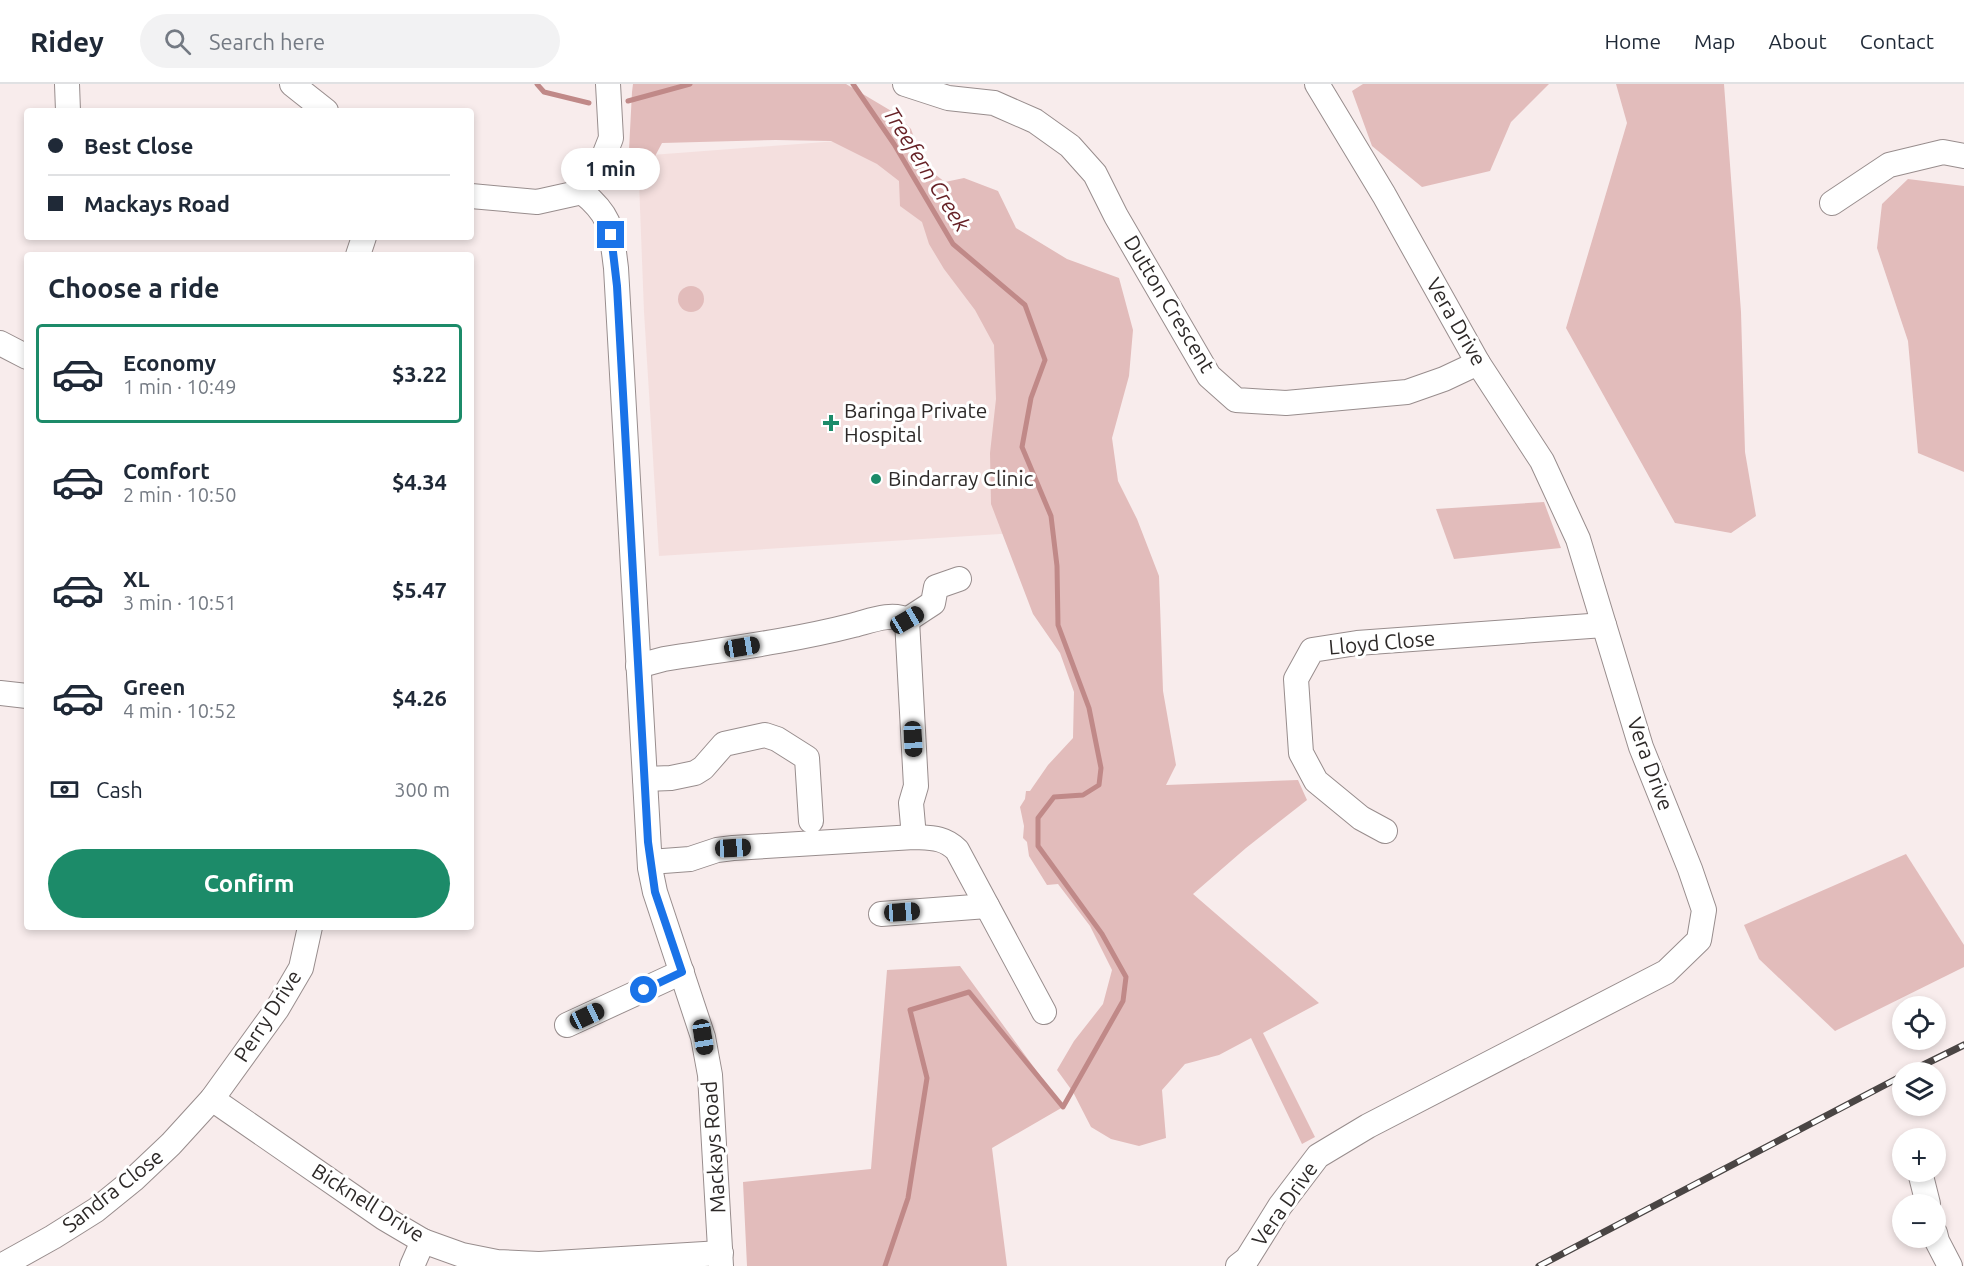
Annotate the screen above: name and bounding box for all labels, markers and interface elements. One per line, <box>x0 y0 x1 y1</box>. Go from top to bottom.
search box <box>140 14 560 68</box>
icon: search <box>161 25 194 58</box>
text: Ridey <box>30 26 104 57</box>
text: Search here <box>209 29 325 54</box>
text: Home <box>1604 29 1661 53</box>
text: Map <box>1694 29 1735 53</box>
text: About <box>1768 29 1827 53</box>
text: Contact <box>1860 29 1934 53</box>
water label: Treefern Creek <box>878 102 976 237</box>
text: Best Close <box>84 133 193 158</box>
callout: 1 min <box>562 148 660 190</box>
text: 1 min <box>585 157 636 180</box>
text: Mackays Road <box>84 191 230 216</box>
route end <box>597 221 624 248</box>
street label: Dutton Crescent <box>1120 231 1220 376</box>
text: Choose a ride <box>48 273 220 303</box>
street label: Vera Drive <box>1422 273 1492 370</box>
icon: car <box>51 347 105 401</box>
text: Economy <box>123 350 216 375</box>
text: $3.22 <box>392 361 447 386</box>
text: 1 min · 10:49 <box>123 375 237 398</box>
place label: Baringa Private Hospital <box>844 398 987 446</box>
marker: Baringa Private Hospital <box>822 414 840 432</box>
icon: car <box>51 455 105 509</box>
text: Comfort <box>123 458 210 483</box>
place label: Bindarray Clinic <box>888 466 1034 490</box>
text: $4.34 <box>392 469 447 494</box>
marker: Bindarray Clinic <box>869 472 883 486</box>
text: 2 min · 10:50 <box>123 483 237 506</box>
icon: car <box>51 563 105 617</box>
text: XL <box>123 566 150 591</box>
text: $5.47 <box>392 577 447 602</box>
text: 3 min · 10:51 <box>123 591 237 614</box>
car <box>887 603 927 637</box>
street label: Lloyd Close <box>1328 625 1436 659</box>
car <box>723 635 761 659</box>
icon: car <box>51 671 105 725</box>
text: Green <box>123 674 185 699</box>
text: $4.26 <box>392 685 447 710</box>
text: 4 min · 10:52 <box>123 699 237 722</box>
street label: Vera Drive <box>1623 714 1679 814</box>
car <box>903 721 923 757</box>
icon: cash <box>48 773 81 806</box>
text: Cash <box>96 777 143 802</box>
text: 300 m <box>394 778 450 801</box>
car <box>715 838 751 858</box>
button: Confirm <box>48 849 450 918</box>
car <box>883 902 921 922</box>
street label: Perry Drive <box>229 965 306 1066</box>
route start <box>630 976 657 1003</box>
map controls <box>1892 996 1946 1248</box>
button: locate <box>1892 996 1946 1050</box>
car <box>567 1000 607 1032</box>
car <box>691 1018 715 1056</box>
button: layers <box>1892 1062 1946 1116</box>
street label: Mackays Road <box>696 1080 730 1214</box>
button: + <box>1892 1128 1946 1182</box>
street label: Sandra Close <box>57 1144 167 1237</box>
street label: Vera Drive <box>1246 1157 1322 1250</box>
street label: Bicknell Drive <box>308 1158 429 1246</box>
button: − <box>1892 1194 1946 1248</box>

